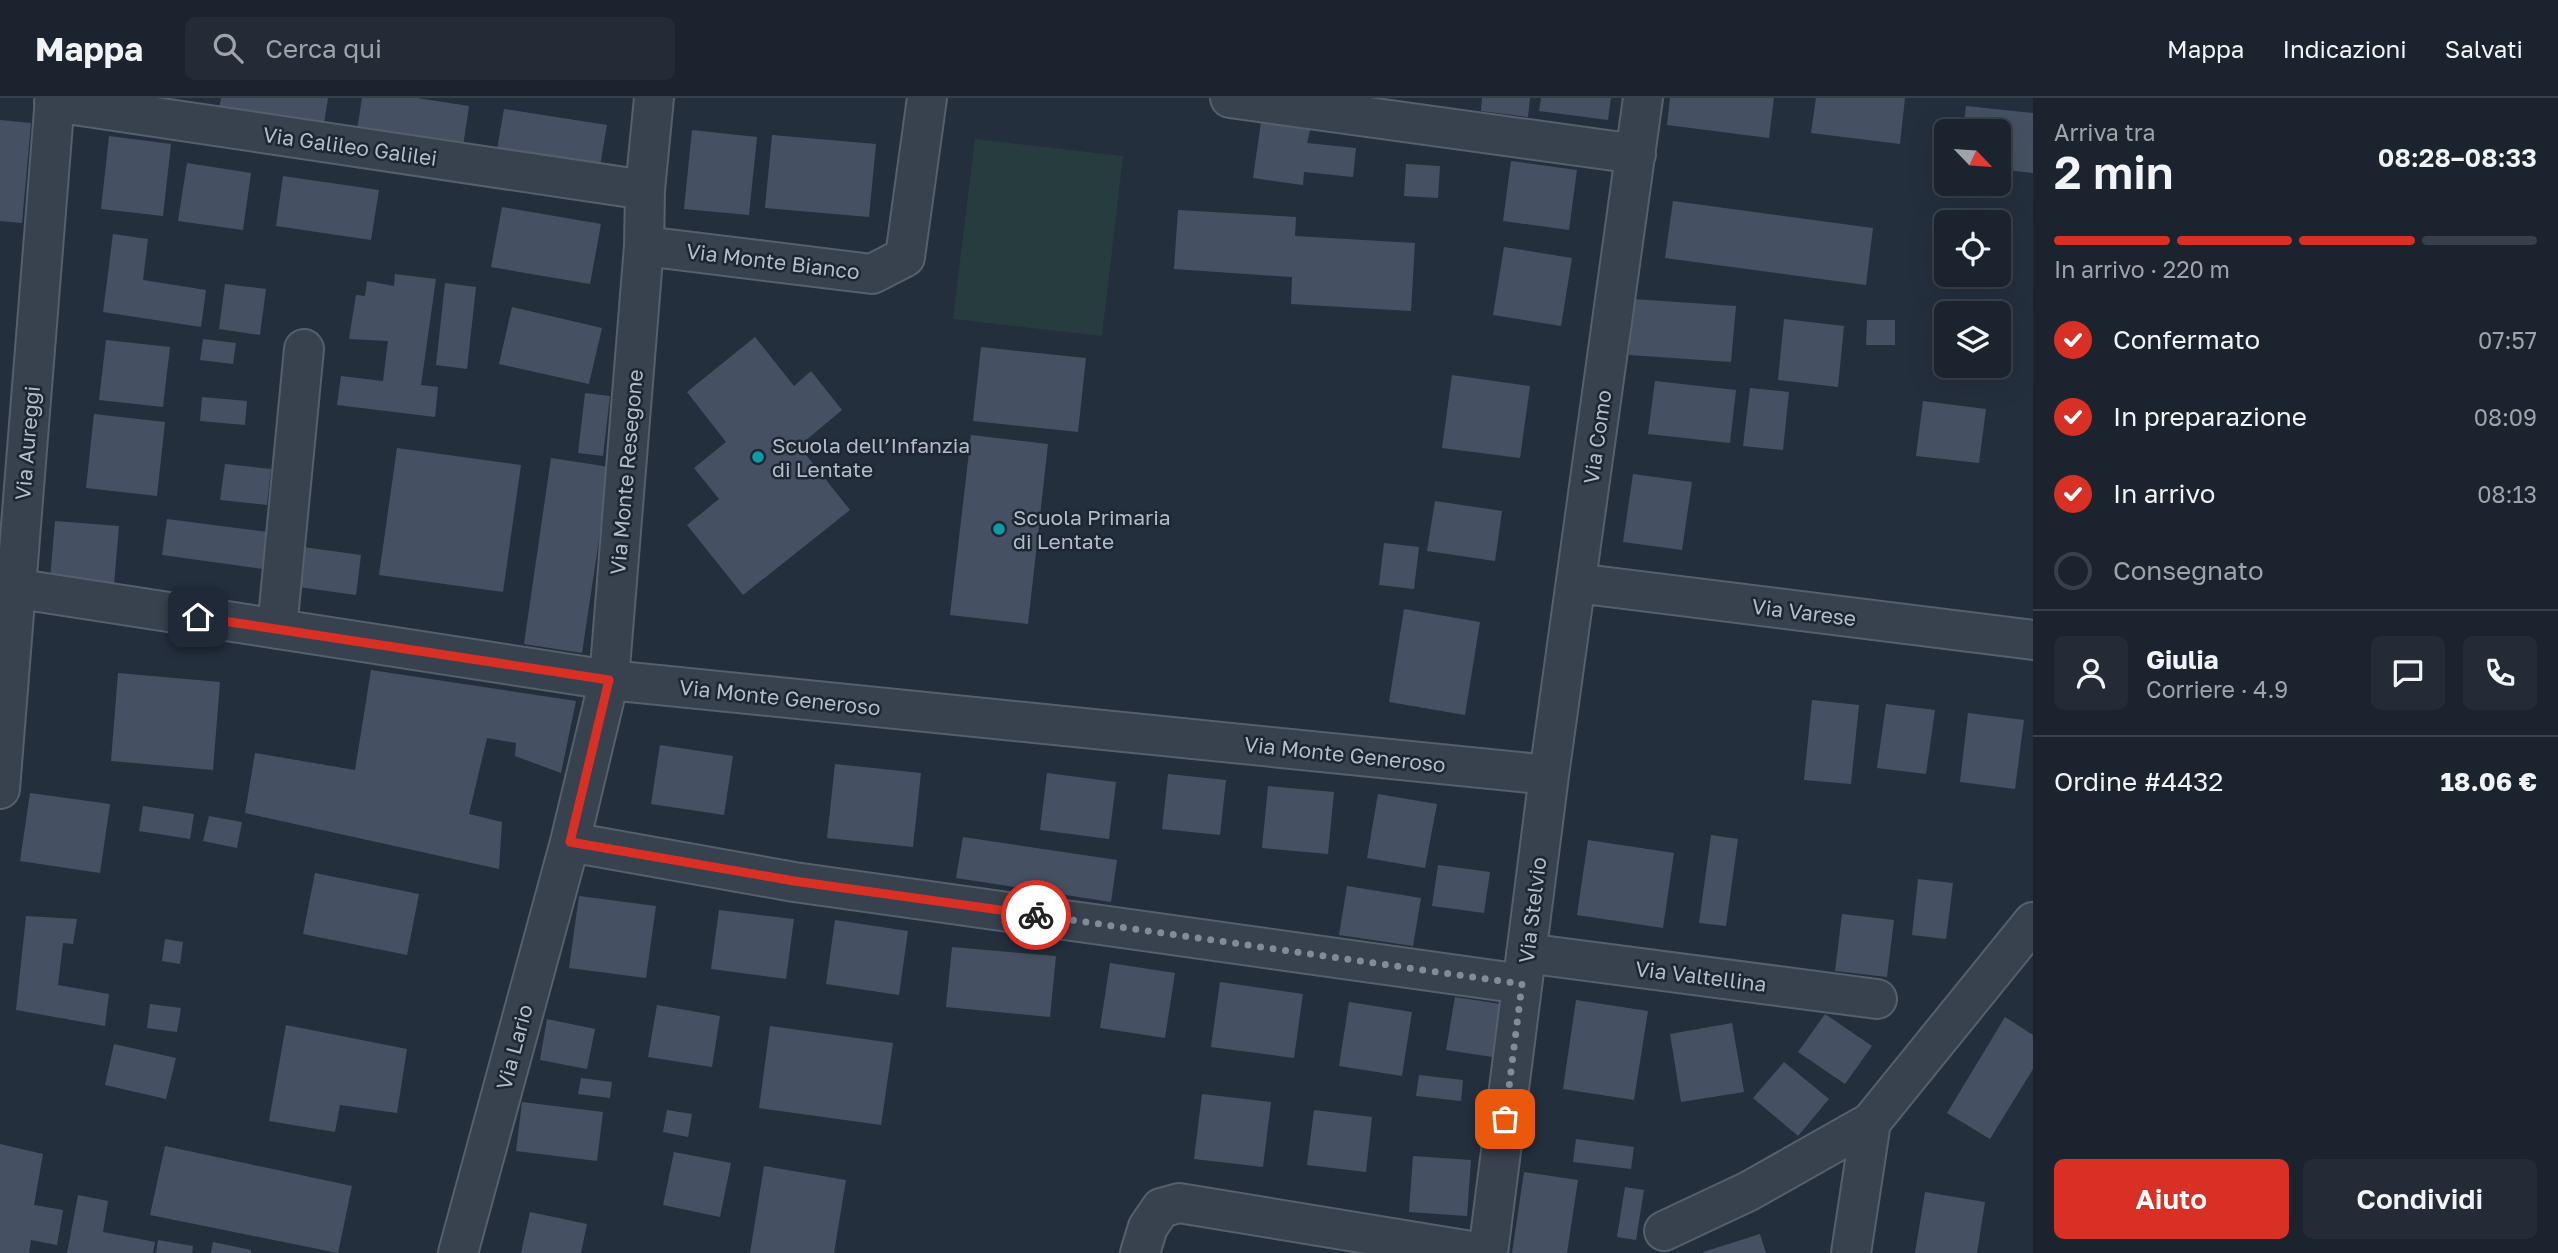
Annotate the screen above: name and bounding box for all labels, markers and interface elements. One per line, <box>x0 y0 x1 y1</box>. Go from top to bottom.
search box <box>185 17 675 80</box>
text: Mappa <box>35 29 143 68</box>
icon: search <box>209 29 247 67</box>
text: Cerca qui <box>265 33 382 64</box>
text: Mappa <box>2167 34 2244 63</box>
text: Indicazioni <box>2282 34 2407 63</box>
text: Salvati <box>2445 34 2523 63</box>
text: Arriva tra <box>2054 118 2155 146</box>
north arrow <box>1934 119 2011 196</box>
map controls <box>1934 119 2011 378</box>
street label: Via Galileo Galilei <box>261 121 439 171</box>
text: 08:28–08:33 <box>2378 142 2537 173</box>
text: 2 min <box>2054 144 2174 199</box>
button: locate <box>1934 210 2011 287</box>
street label: Via Monte Bianco <box>685 237 861 285</box>
text: In arrivo · 220 m <box>2054 255 2230 283</box>
button: layers <box>1934 301 2011 378</box>
icon: check <box>2054 321 2092 359</box>
text: Confermato <box>2113 324 2260 355</box>
text: 07:57 <box>2478 326 2537 354</box>
street label: Via Monte Resegone <box>604 368 648 576</box>
street label: Via Aureggi <box>9 385 45 501</box>
street label: Via Como <box>1578 388 1616 486</box>
icon: check <box>2054 398 2092 436</box>
text: In preparazione <box>2113 401 2307 432</box>
text: 08:09 <box>2474 403 2537 431</box>
place label: Scuola dell’Infanzia di Lentate <box>772 432 970 482</box>
marker: Scuola dell’Infanzia di Lentate <box>750 449 766 465</box>
icon: check <box>2054 475 2092 513</box>
text: In arrivo <box>2113 478 2215 509</box>
text: 08:13 <box>2477 480 2537 508</box>
place label: Scuola Primaria di Lentate <box>1013 504 1171 554</box>
marker: Scuola Primaria di Lentate <box>991 521 1007 537</box>
text: Consegnato <box>2113 555 2264 586</box>
pin <box>168 587 228 647</box>
street label: Via Varese <box>1750 593 1858 631</box>
icon: home <box>179 598 217 636</box>
button: person <box>2054 636 2128 710</box>
button: chat <box>2371 636 2445 710</box>
button: phone <box>2463 636 2537 710</box>
text: Giulia <box>2146 644 2219 675</box>
street label: Via Monte Generoso <box>678 673 882 721</box>
text: Corriere · 4.9 <box>2146 675 2288 703</box>
street label: Via Monte Generoso <box>1243 730 1447 778</box>
text: Ordine #4432 <box>2054 766 2223 797</box>
text: 18.06 € <box>2440 766 2537 797</box>
street label: Via Stelvio <box>1513 855 1551 965</box>
courier <box>1001 880 1071 950</box>
icon: bike <box>1017 896 1055 934</box>
street label: Via Valtellina <box>1634 955 1768 997</box>
street label: Via Lario <box>490 1001 538 1093</box>
pin <box>1475 1089 1535 1149</box>
icon: bag <box>1486 1100 1524 1138</box>
button: Aiuto <box>2054 1159 2289 1239</box>
button: Condividi <box>2303 1159 2537 1239</box>

